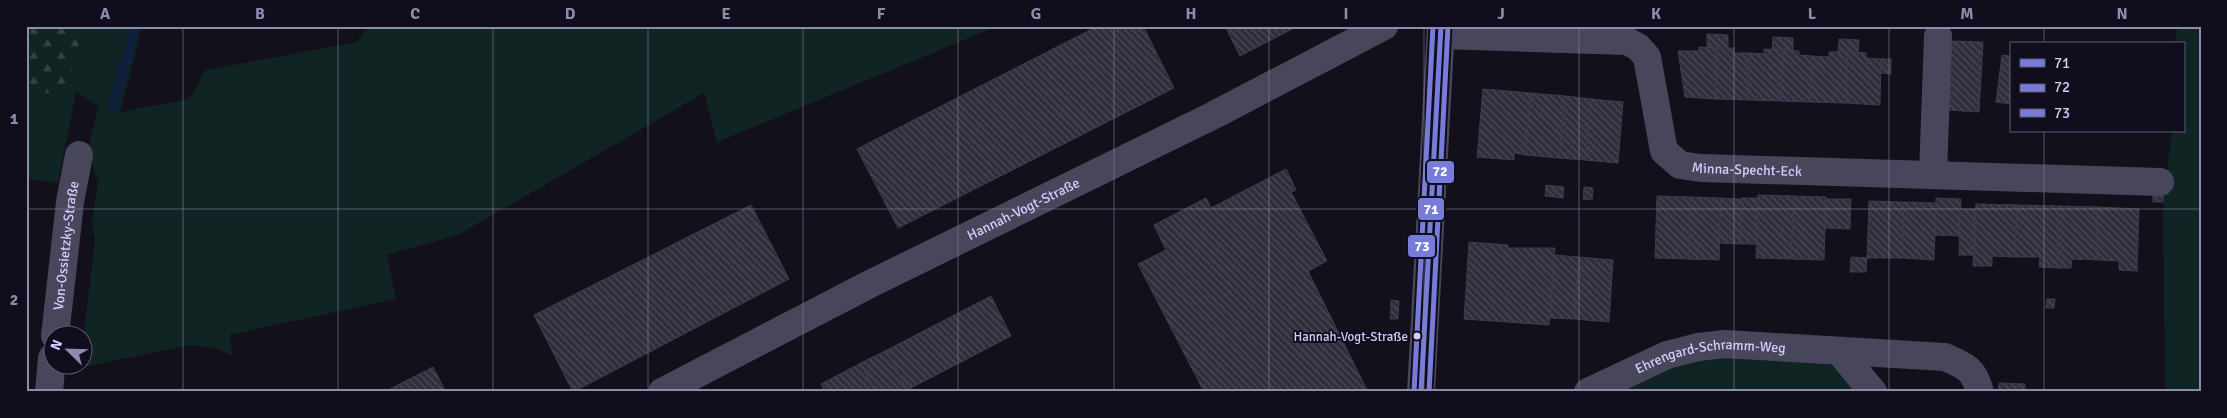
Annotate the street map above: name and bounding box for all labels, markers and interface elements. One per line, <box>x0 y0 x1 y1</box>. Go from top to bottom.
text: A <box>100 4 111 24</box>
text: B <box>255 4 265 24</box>
text: C <box>410 4 420 24</box>
text: D <box>565 4 576 24</box>
text: E <box>721 4 731 24</box>
text: F <box>877 4 886 24</box>
text: G <box>1031 4 1041 24</box>
text: H <box>1186 4 1196 24</box>
text: I <box>1343 4 1349 24</box>
text: J <box>1497 4 1505 24</box>
text: K <box>1651 4 1661 24</box>
text: L <box>1808 4 1817 24</box>
text: M <box>1960 4 1974 24</box>
text: N <box>2116 4 2128 24</box>
legend <box>2010 42 2184 132</box>
text: 71 <box>2054 54 2070 72</box>
text: 72 <box>2054 78 2070 96</box>
text: 73 <box>2054 104 2070 122</box>
text: 1 <box>10 109 19 129</box>
street label: Minna-Specht-Eck <box>1691 159 1802 180</box>
line badge: 72 <box>1426 160 1455 184</box>
text: 72 <box>1432 163 1448 180</box>
street label: Hannah-Vogt-Straße <box>964 174 1083 244</box>
street label: Von-Ossietzky-Straße <box>50 180 83 311</box>
line badge: 71 <box>1417 197 1445 221</box>
text: 71 <box>1423 201 1439 218</box>
line badge: 73 <box>1407 234 1436 258</box>
text: 73 <box>1414 238 1430 255</box>
text: 2 <box>10 290 18 310</box>
north arrow <box>42 326 92 376</box>
place label: Hannah-Vogt-Straße <box>1293 329 1408 345</box>
marker: Hannah-Vogt-Straße <box>1412 331 1422 341</box>
street label: Ehrengard-Schramm-Weg <box>1633 336 1786 378</box>
text: N <box>47 337 66 353</box>

